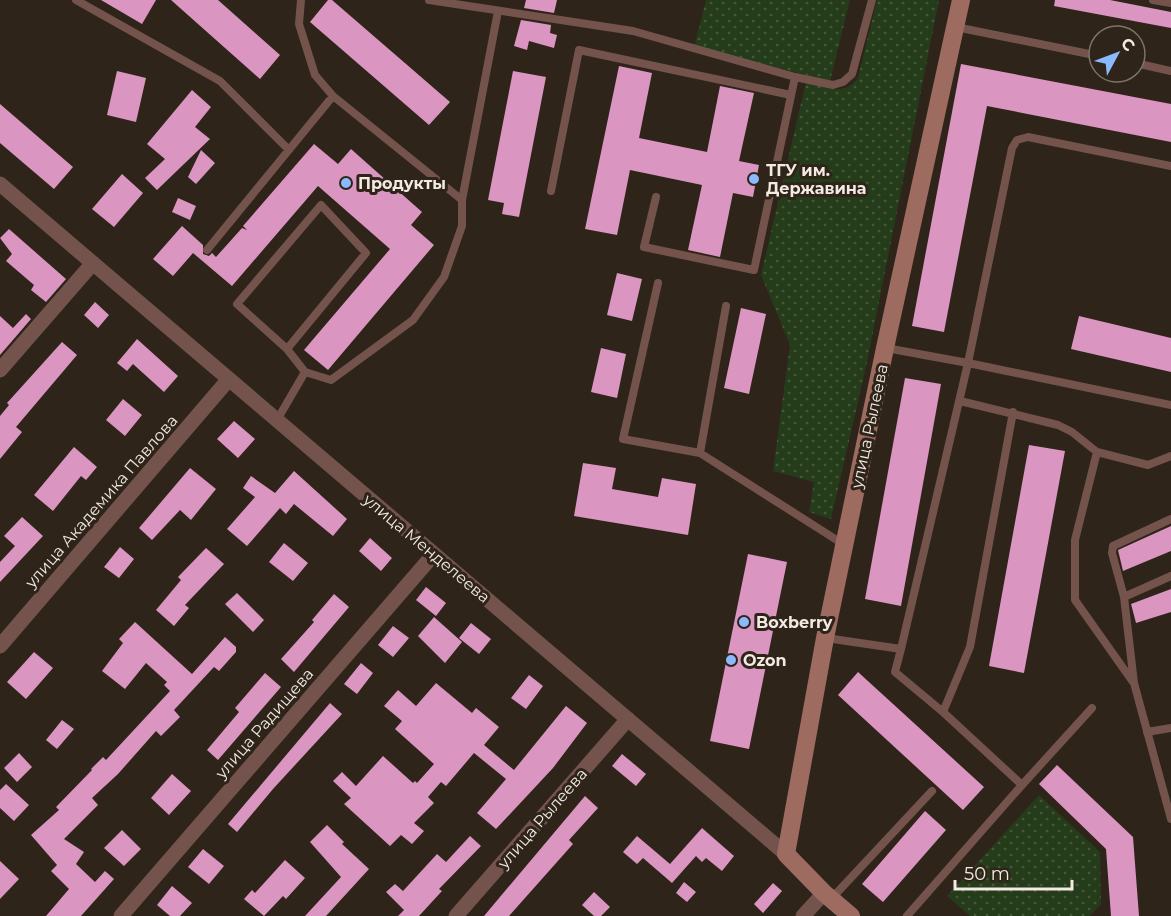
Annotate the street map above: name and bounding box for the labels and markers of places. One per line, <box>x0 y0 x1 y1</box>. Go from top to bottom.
place label: ТГУ им. Державина <box>766 161 867 198</box>
marker: ТГУ им. Державина <box>747 172 761 186</box>
place label: Продукты <box>358 174 446 193</box>
marker: Продукты <box>339 176 353 190</box>
place label: Boxberry <box>756 613 833 632</box>
marker: Boxberry <box>737 615 751 629</box>
place label: Ozon <box>743 651 787 670</box>
marker: Ozon <box>724 653 738 667</box>

